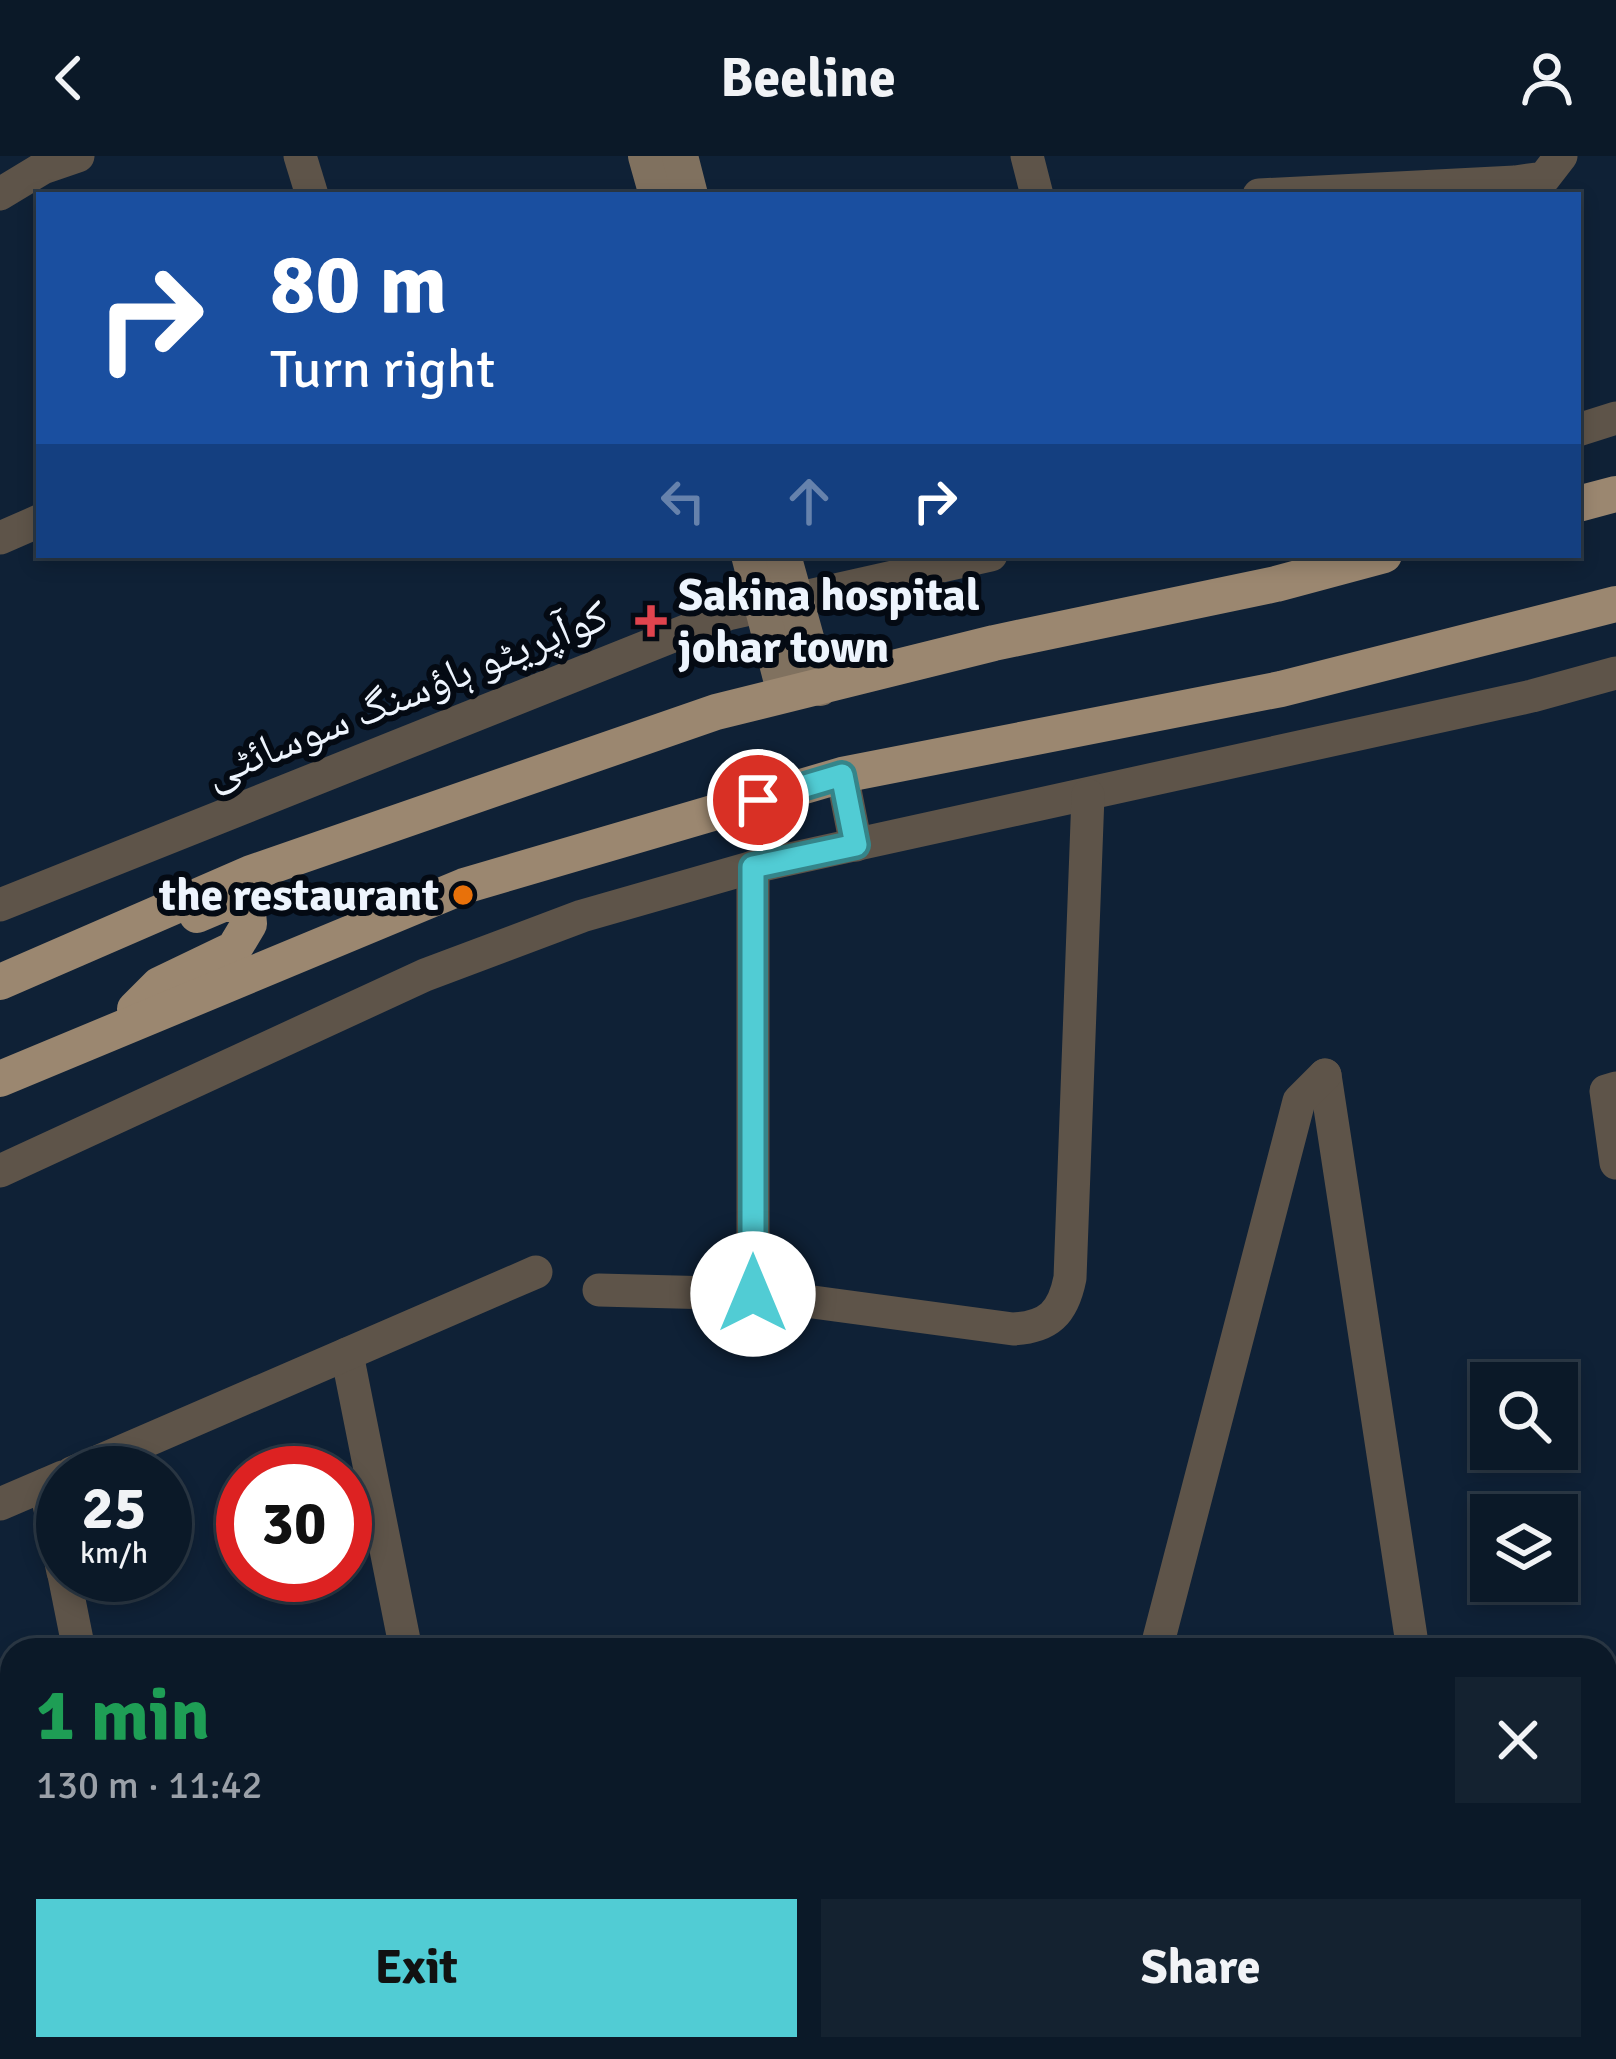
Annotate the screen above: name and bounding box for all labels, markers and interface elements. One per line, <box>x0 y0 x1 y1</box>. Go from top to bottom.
icon: back <box>36 45 102 111</box>
text: Beeline <box>720 45 896 112</box>
icon: person <box>1514 45 1580 111</box>
text: 80 m <box>270 233 447 337</box>
icon: right <box>72 240 228 396</box>
text: Turn right <box>270 336 495 403</box>
icon: left <box>650 468 716 534</box>
icon: ahead <box>776 468 842 534</box>
icon: right <box>902 468 968 534</box>
place label: Sakina hospital johar town <box>678 568 980 675</box>
street label: کوآپریٹو ہاؤسنگ سوسائٹی <box>196 588 616 800</box>
marker: Sakina hospital johar town <box>635 605 667 637</box>
pin <box>707 749 809 851</box>
icon: arrive <box>725 767 791 833</box>
place label: the restaurant <box>158 868 439 923</box>
marker: the restaurant <box>450 882 476 908</box>
position arrow <box>690 1231 816 1357</box>
map controls <box>1470 1362 1578 1602</box>
button: search <box>1470 1362 1578 1470</box>
speed limit sign: 30 <box>216 1446 372 1602</box>
text: 25 <box>82 1472 146 1546</box>
button: layers <box>1470 1494 1578 1602</box>
text: km/h <box>80 1535 148 1572</box>
text: 1 min <box>36 1671 210 1760</box>
button: close <box>1455 1677 1581 1803</box>
text: 130 m · 11:42 <box>36 1761 263 1809</box>
button: Exit <box>36 1899 797 2037</box>
button: Share <box>821 1899 1581 2037</box>

